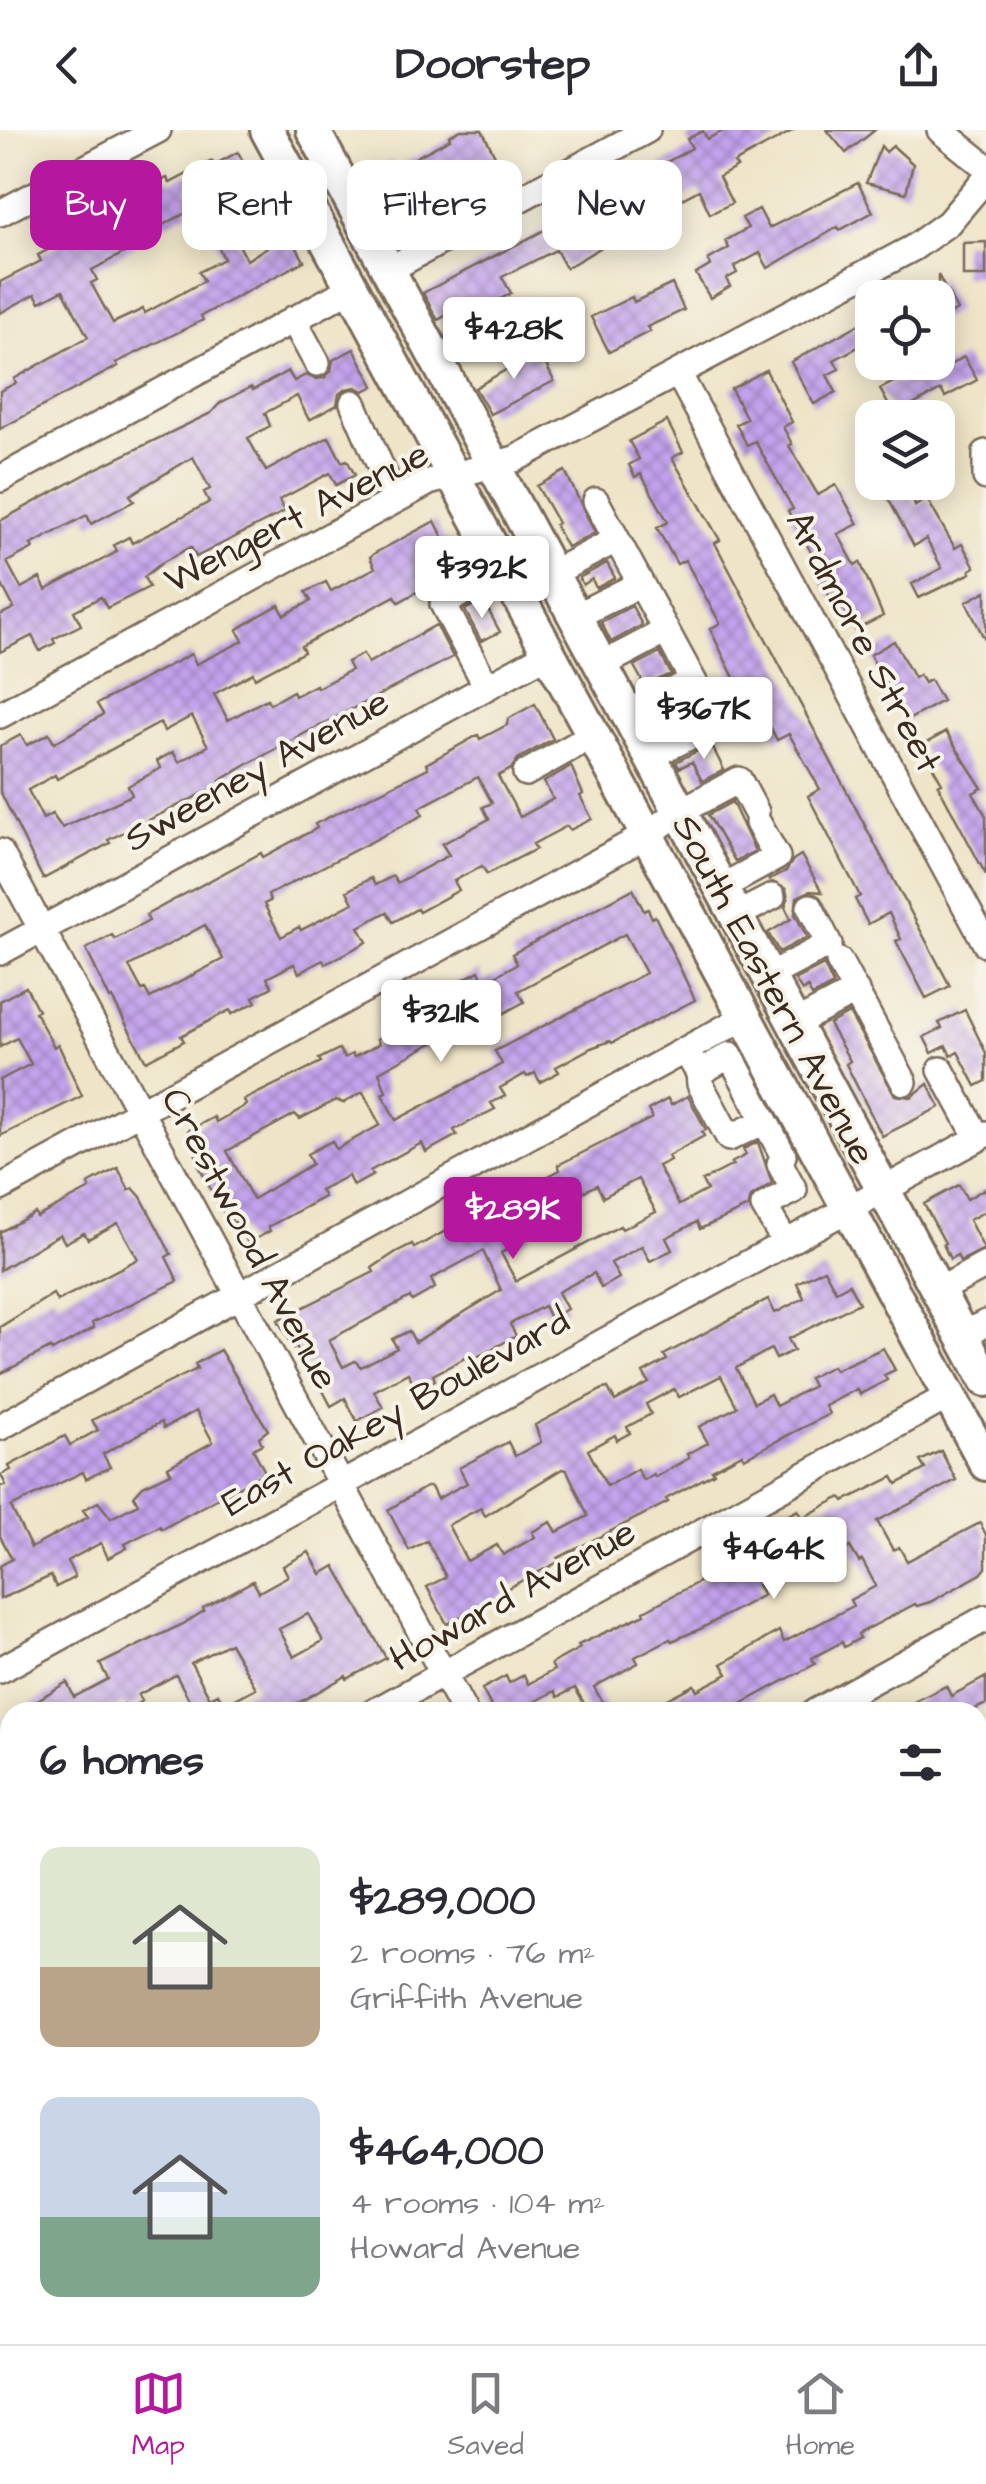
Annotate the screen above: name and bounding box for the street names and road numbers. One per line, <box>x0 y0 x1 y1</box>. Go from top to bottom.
street label: Wengert Avenue <box>156 429 438 607</box>
street label: Ardmore Street <box>772 502 954 782</box>
street label: Sweeney Avenue <box>115 676 399 866</box>
street label: South Eastern Avenue <box>659 806 888 1174</box>
street label: Crestwood Avenue <box>148 1079 351 1399</box>
street label: East Oakey Boulevard <box>213 1295 580 1531</box>
street label: Howard Avenue <box>381 1507 645 1685</box>

